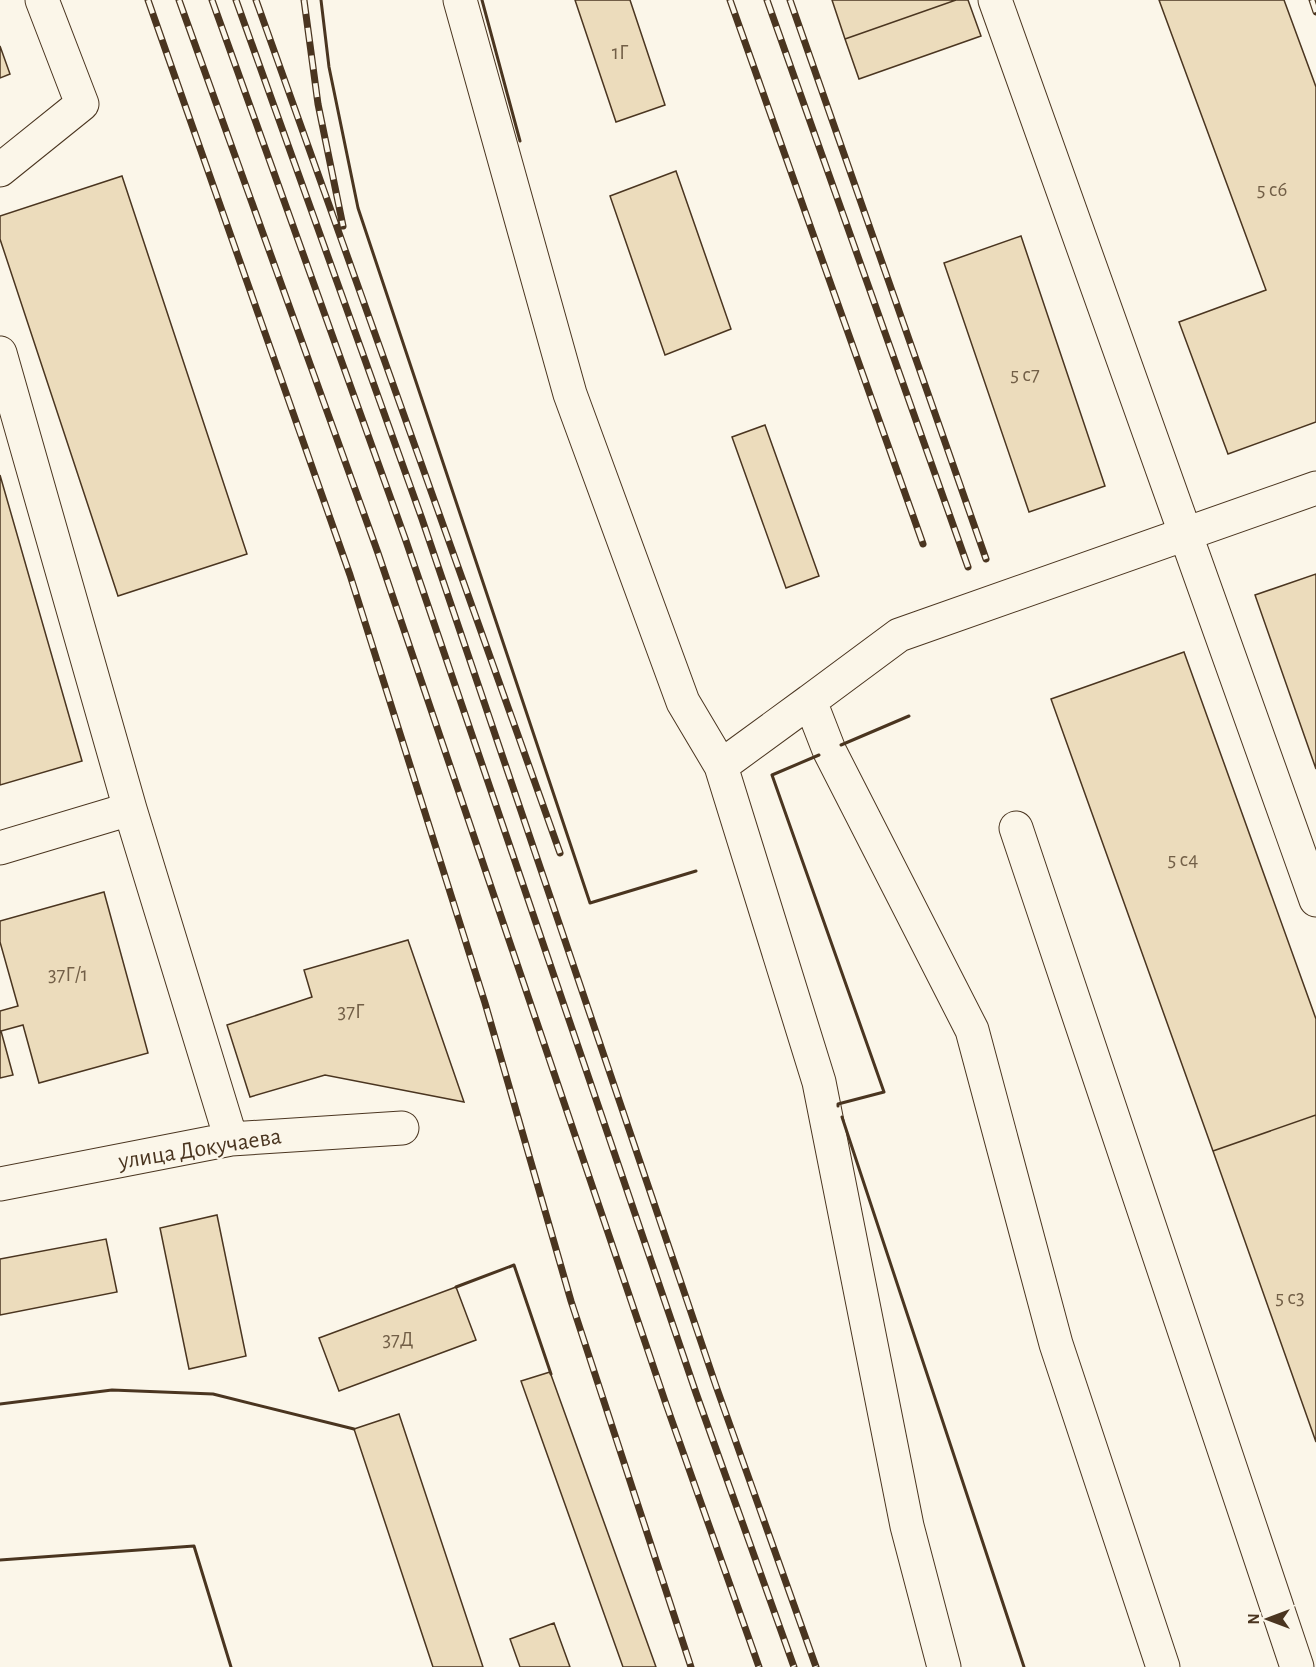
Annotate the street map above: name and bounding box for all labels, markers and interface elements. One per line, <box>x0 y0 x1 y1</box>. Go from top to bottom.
house number: 1Г <box>612 42 629 63</box>
house number: 5 с6 <box>1257 179 1287 200</box>
house number: 5 с7 <box>1010 364 1040 385</box>
house number: 5 с4 <box>1168 849 1198 870</box>
house number: 37Г/1 <box>48 964 88 985</box>
house number: 37Г <box>338 1001 365 1022</box>
street label: улица Докучаева <box>116 1124 283 1174</box>
house number: 5 с3 <box>1275 1287 1305 1308</box>
house number: 37Д <box>382 1329 414 1350</box>
north arrow <box>1238 1589 1298 1649</box>
text: N <box>1246 1613 1262 1625</box>

